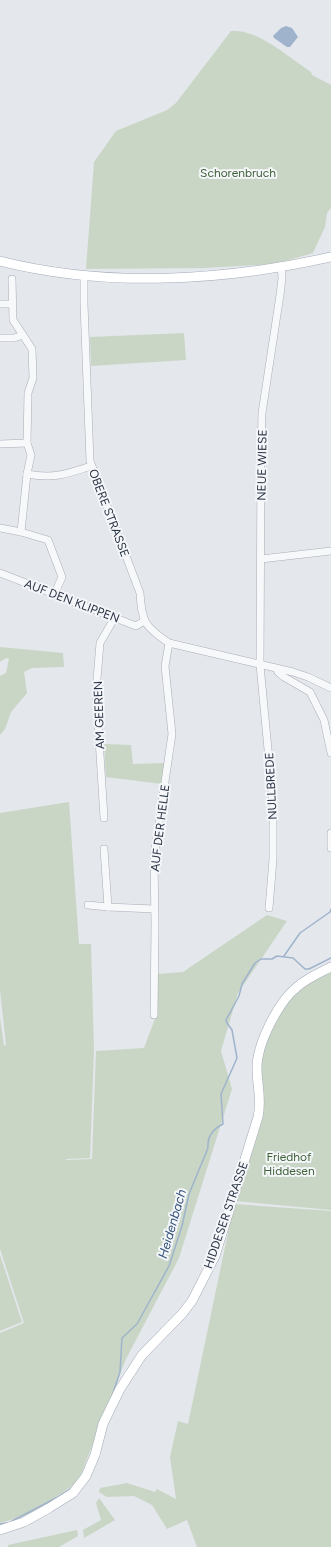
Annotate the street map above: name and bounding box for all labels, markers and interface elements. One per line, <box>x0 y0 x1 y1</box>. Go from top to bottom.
park label: Schorenbruch <box>200 166 276 180</box>
street label: NEUE WIESE <box>254 429 270 501</box>
street label: OBERE STRASSE <box>86 467 132 559</box>
street label: AUF DEN KLIPPEN <box>22 576 122 626</box>
street label: AM GEEREN <box>91 681 107 749</box>
street label: NULLBREDE <box>262 752 280 820</box>
street label: AUF DER HELLE <box>148 784 172 872</box>
park label: Friedhof Hiddesen <box>263 1150 315 1178</box>
street label: HIDDESER STRASSE <box>201 1160 251 1270</box>
water label: Heidenbach <box>155 1188 189 1260</box>

